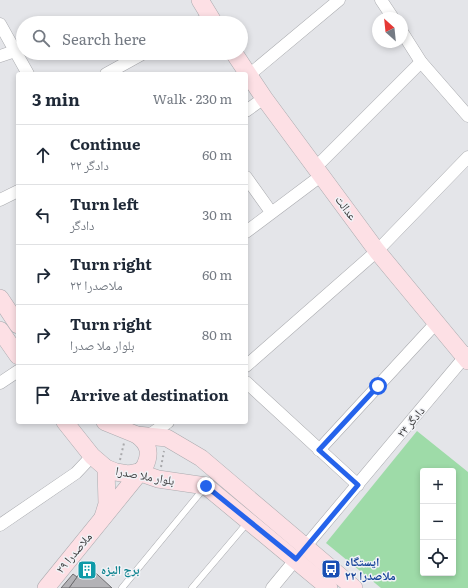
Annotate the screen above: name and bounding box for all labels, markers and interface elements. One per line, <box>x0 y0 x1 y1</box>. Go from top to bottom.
north arrow <box>372 12 408 48</box>
search box <box>16 16 248 60</box>
icon: search <box>30 27 52 49</box>
text: Search here <box>62 27 146 50</box>
text: 3 min <box>32 86 80 111</box>
text: Walk · 230 m <box>153 89 232 108</box>
text: Continue <box>70 132 140 155</box>
icon: ahead <box>32 144 54 166</box>
text: 60 m <box>202 145 232 164</box>
text: دادگر ۲۲ <box>70 155 109 174</box>
street label: عدالت <box>332 191 362 224</box>
text: Turn left <box>70 192 139 215</box>
icon: left <box>32 204 54 226</box>
text: 30 m <box>202 205 232 224</box>
text: دادگر <box>70 215 95 234</box>
text: Turn right <box>70 252 152 275</box>
icon: right <box>32 264 54 286</box>
text: 60 m <box>202 265 232 284</box>
text: ملاصدرا ۲۲ <box>70 275 123 294</box>
text: Turn right <box>70 312 152 335</box>
icon: right <box>32 324 54 346</box>
text: 80 m <box>202 325 232 344</box>
text: بلوار ملا صدرا <box>70 335 135 354</box>
route start <box>369 377 387 395</box>
text: Arrive at destination <box>70 383 229 406</box>
icon: arrive <box>32 384 54 406</box>
street label: دادگر ۲۴ <box>392 402 429 441</box>
street label: بلوار ملا صدرا <box>114 461 176 489</box>
map controls <box>420 468 456 576</box>
button: + <box>420 468 456 504</box>
route end <box>197 477 215 495</box>
button: − <box>420 504 456 540</box>
street label: ملاصدرا ۲۹ <box>51 528 96 577</box>
button: locate <box>420 540 456 576</box>
place label: ایستگاه ملاصدرا ۲۲ <box>345 552 396 584</box>
bus stop icon: ایستگاه ملاصدرا ۲۲ <box>320 558 342 580</box>
building icon: برج الیزه <box>76 559 98 581</box>
place label: برج الیزه <box>101 560 139 578</box>

